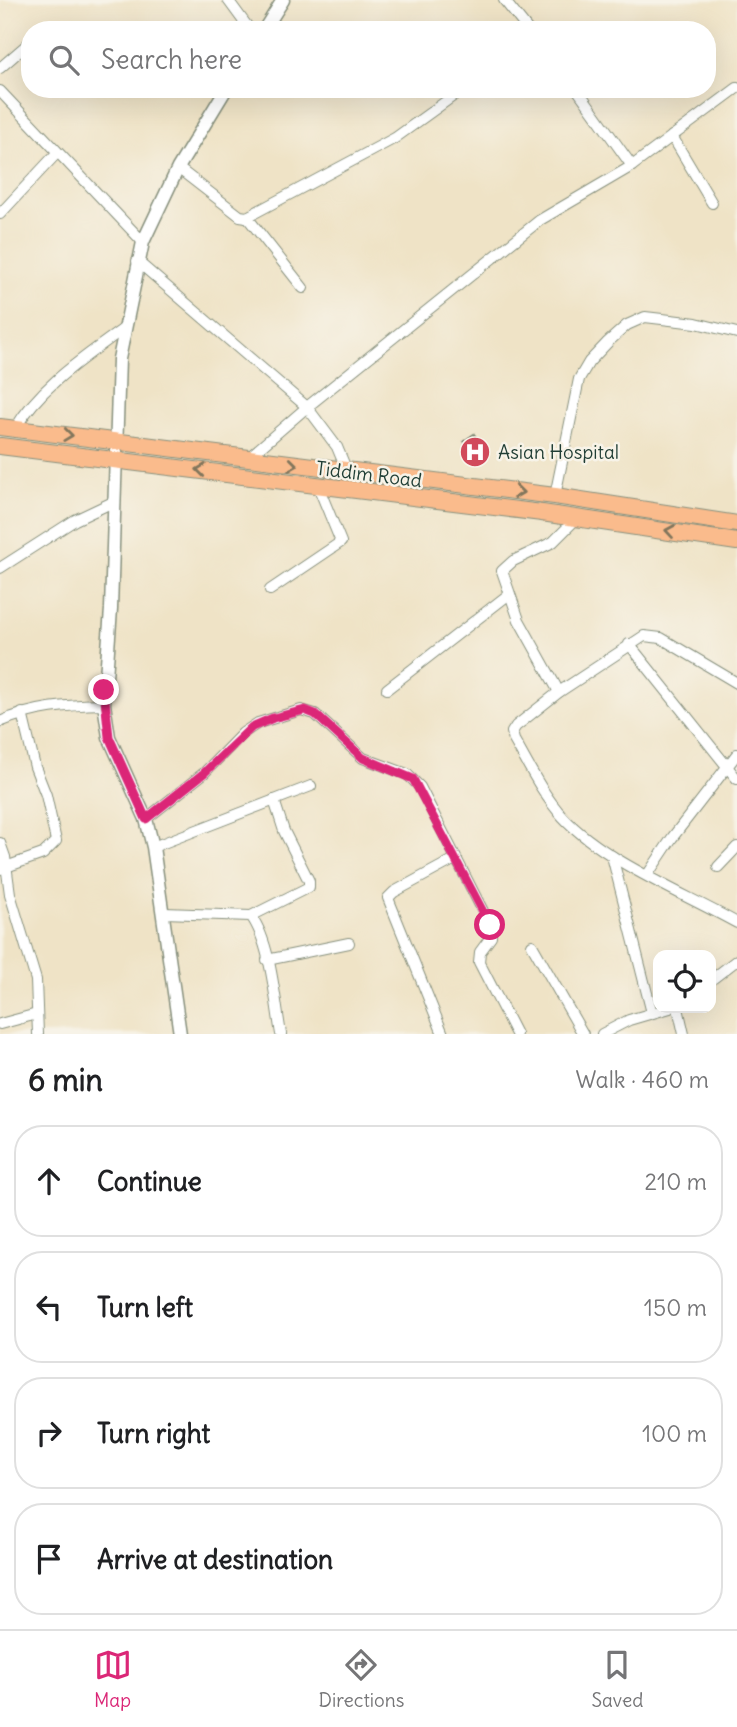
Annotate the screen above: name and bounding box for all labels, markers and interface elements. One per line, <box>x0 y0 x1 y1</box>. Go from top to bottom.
search box <box>21 21 716 98</box>
icon: search <box>45 41 83 79</box>
text: Search here <box>101 43 242 76</box>
one-way arrow <box>63 427 74 442</box>
hospital icon: Asian Hospital <box>458 435 492 469</box>
place label: Asian Hospital <box>498 440 619 464</box>
street label: Tiddim Road <box>315 456 423 492</box>
one-way arrow <box>287 458 299 473</box>
one-way arrow <box>195 463 207 478</box>
one-way arrow <box>513 485 525 500</box>
one-way arrow <box>664 524 676 539</box>
route end <box>88 674 119 705</box>
route start <box>474 909 505 940</box>
map controls <box>653 950 716 1013</box>
button: locate <box>653 950 716 1013</box>
text: 6 min <box>28 1061 103 1099</box>
text: Walk · 460 m <box>575 1065 709 1094</box>
icon: ahead <box>30 1162 68 1200</box>
text: Continue <box>97 1165 202 1198</box>
text: 210 m <box>644 1167 707 1196</box>
icon: left <box>30 1288 68 1326</box>
text: Turn left <box>97 1291 193 1324</box>
text: 150 m <box>644 1293 707 1322</box>
icon: right <box>30 1414 68 1452</box>
text: Turn right <box>97 1417 210 1450</box>
text: 100 m <box>642 1419 707 1448</box>
icon: arrive <box>30 1540 68 1578</box>
text: Arrive at destination <box>97 1543 333 1576</box>
tab: Map <box>94 1646 132 1712</box>
tab: Directions <box>319 1646 404 1712</box>
tab: Saved <box>591 1646 643 1712</box>

